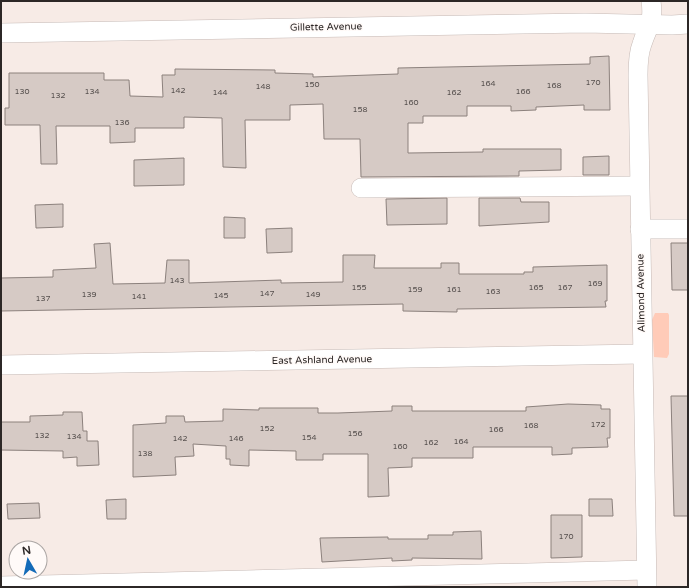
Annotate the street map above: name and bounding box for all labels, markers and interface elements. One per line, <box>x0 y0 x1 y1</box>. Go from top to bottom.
street label: Gillette Avenue <box>290 20 363 34</box>
house number: 170 <box>585 78 601 87</box>
house number: 164 <box>480 79 496 88</box>
house number: 150 <box>304 80 320 89</box>
house number: 168 <box>546 81 562 90</box>
house number: 148 <box>255 82 271 91</box>
house number: 142 <box>170 86 186 95</box>
house number: 130 <box>14 87 30 96</box>
house number: 134 <box>84 87 100 96</box>
house number: 166 <box>515 87 531 96</box>
house number: 144 <box>212 88 228 97</box>
house number: 162 <box>446 88 462 97</box>
house number: 132 <box>50 91 66 100</box>
house number: 160 <box>403 98 419 107</box>
house number: 158 <box>352 105 368 114</box>
house number: 136 <box>114 118 130 127</box>
street label: Allmond Avenue <box>634 253 648 332</box>
house number: 143 <box>169 276 185 285</box>
house number: 169 <box>587 279 603 288</box>
house number: 155 <box>351 283 367 292</box>
house number: 165 <box>528 283 544 292</box>
house number: 167 <box>557 283 573 292</box>
house number: 159 <box>407 285 423 294</box>
house number: 161 <box>446 285 462 294</box>
house number: 163 <box>485 287 501 296</box>
house number: 147 <box>259 289 275 298</box>
house number: 139 <box>81 290 97 299</box>
house number: 149 <box>305 290 321 299</box>
house number: 145 <box>213 291 229 300</box>
house number: 141 <box>131 292 147 301</box>
house number: 137 <box>35 294 51 303</box>
street label: East Ashland Avenue <box>272 353 373 367</box>
house number: 172 <box>590 420 606 429</box>
house number: 168 <box>523 421 539 430</box>
house number: 152 <box>259 424 275 433</box>
house number: 166 <box>488 425 504 434</box>
house number: 156 <box>347 429 363 438</box>
house number: 132 <box>34 431 50 440</box>
house number: 134 <box>66 432 82 441</box>
house number: 154 <box>301 433 317 442</box>
house number: 142 <box>172 434 188 443</box>
house number: 146 <box>228 434 244 443</box>
house number: 164 <box>453 437 469 446</box>
house number: 162 <box>423 438 439 447</box>
house number: 160 <box>392 442 408 451</box>
house number: 138 <box>137 449 153 458</box>
house number: 170 <box>558 532 574 541</box>
north arrow <box>8 540 48 580</box>
text: N <box>21 544 32 558</box>

